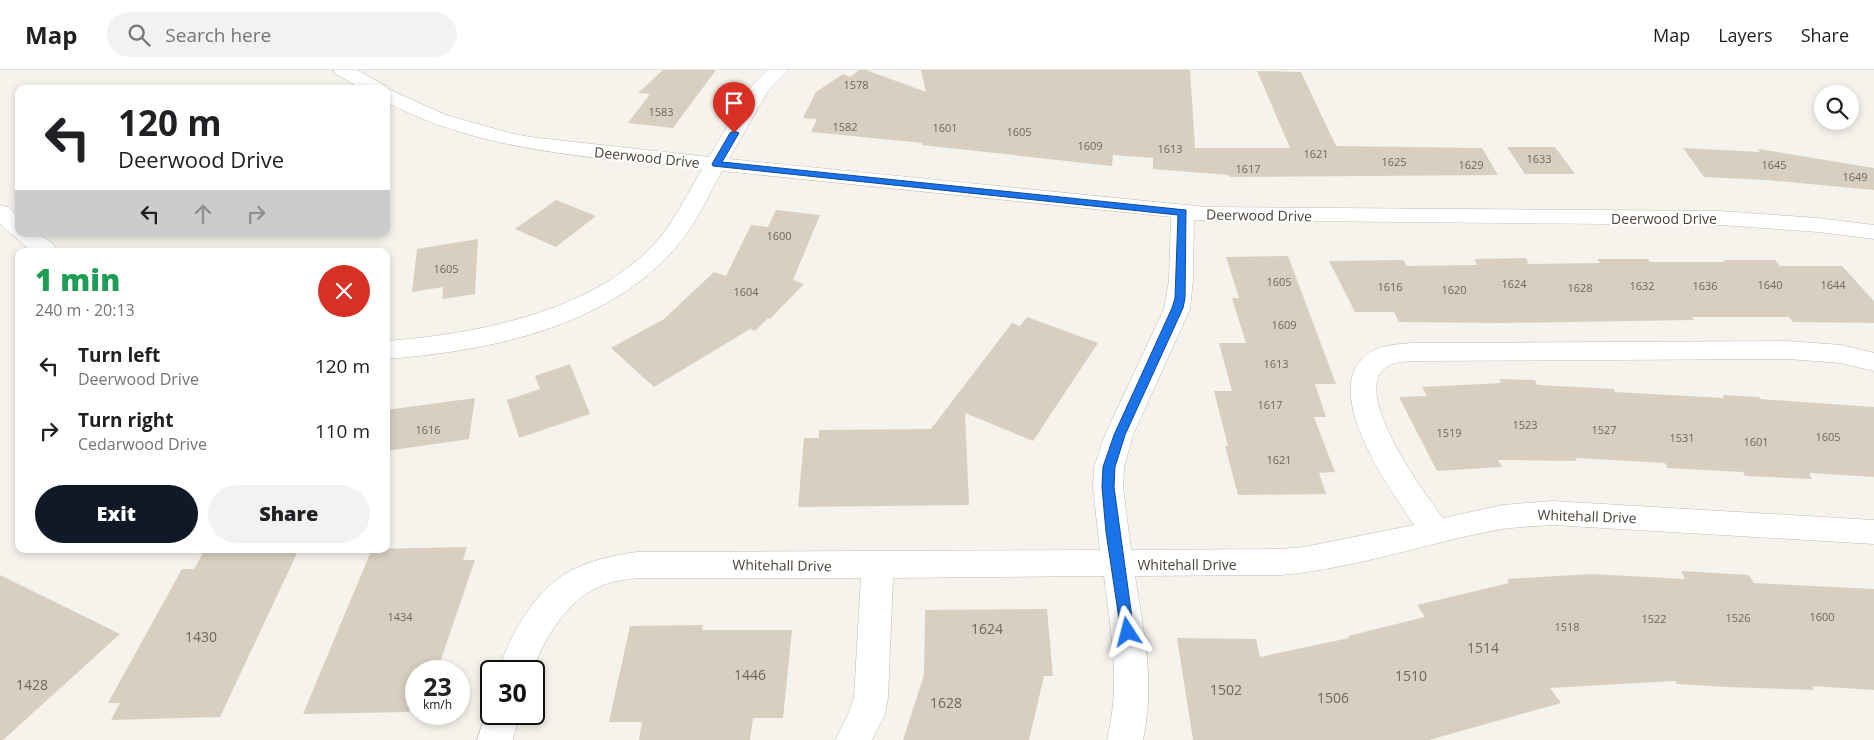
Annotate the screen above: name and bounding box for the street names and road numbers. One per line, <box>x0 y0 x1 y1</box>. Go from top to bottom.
street label: Deerwood Drive <box>593 142 701 172</box>
street label: Deerwood Drive <box>1206 205 1312 225</box>
street label: Deerwood Drive <box>1611 209 1717 228</box>
street label: Whitehall Drive <box>1537 505 1637 527</box>
street label: Whitehall Drive <box>732 555 832 575</box>
street label: Whitehall Drive <box>1137 555 1237 574</box>

